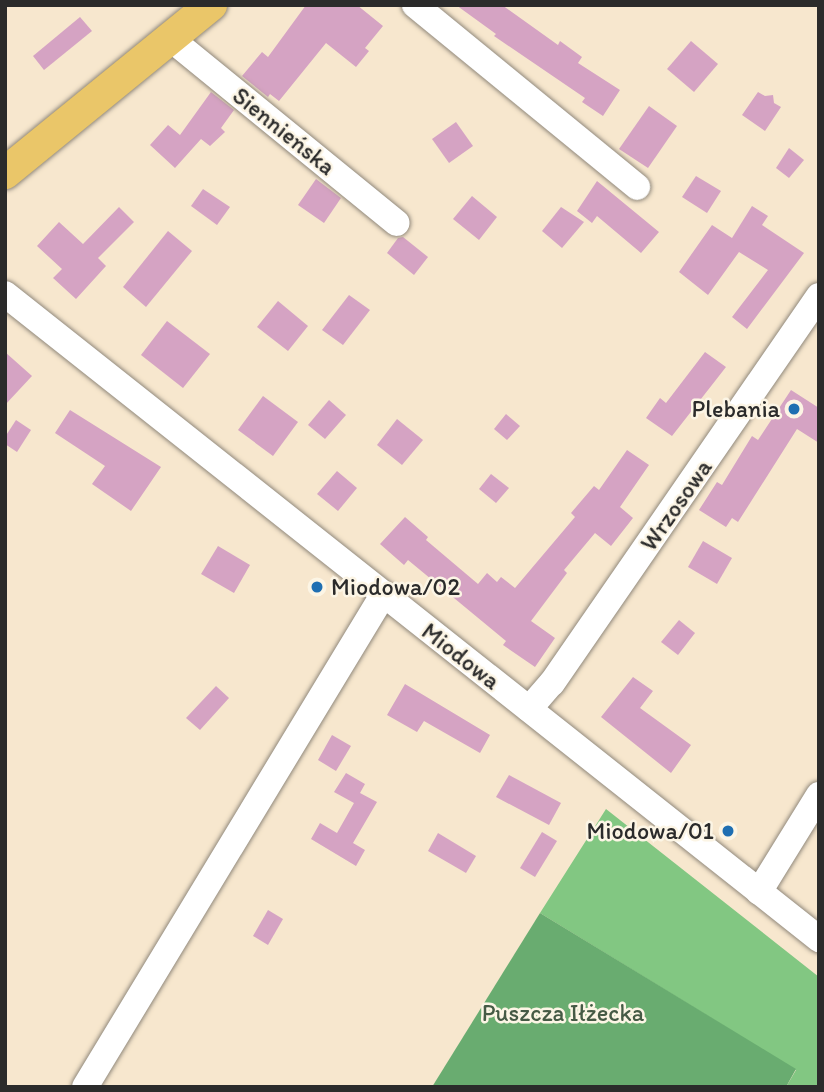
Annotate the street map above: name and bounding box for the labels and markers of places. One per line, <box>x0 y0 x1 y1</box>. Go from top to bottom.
place label: Plebania <box>692 395 780 423</box>
marker: Plebania <box>786 401 802 417</box>
place label: Miodowa/02 <box>331 573 460 601</box>
marker: Miodowa/02 <box>309 579 325 595</box>
place label: Miodowa/01 <box>586 817 714 845</box>
marker: Miodowa/01 <box>720 823 736 839</box>

